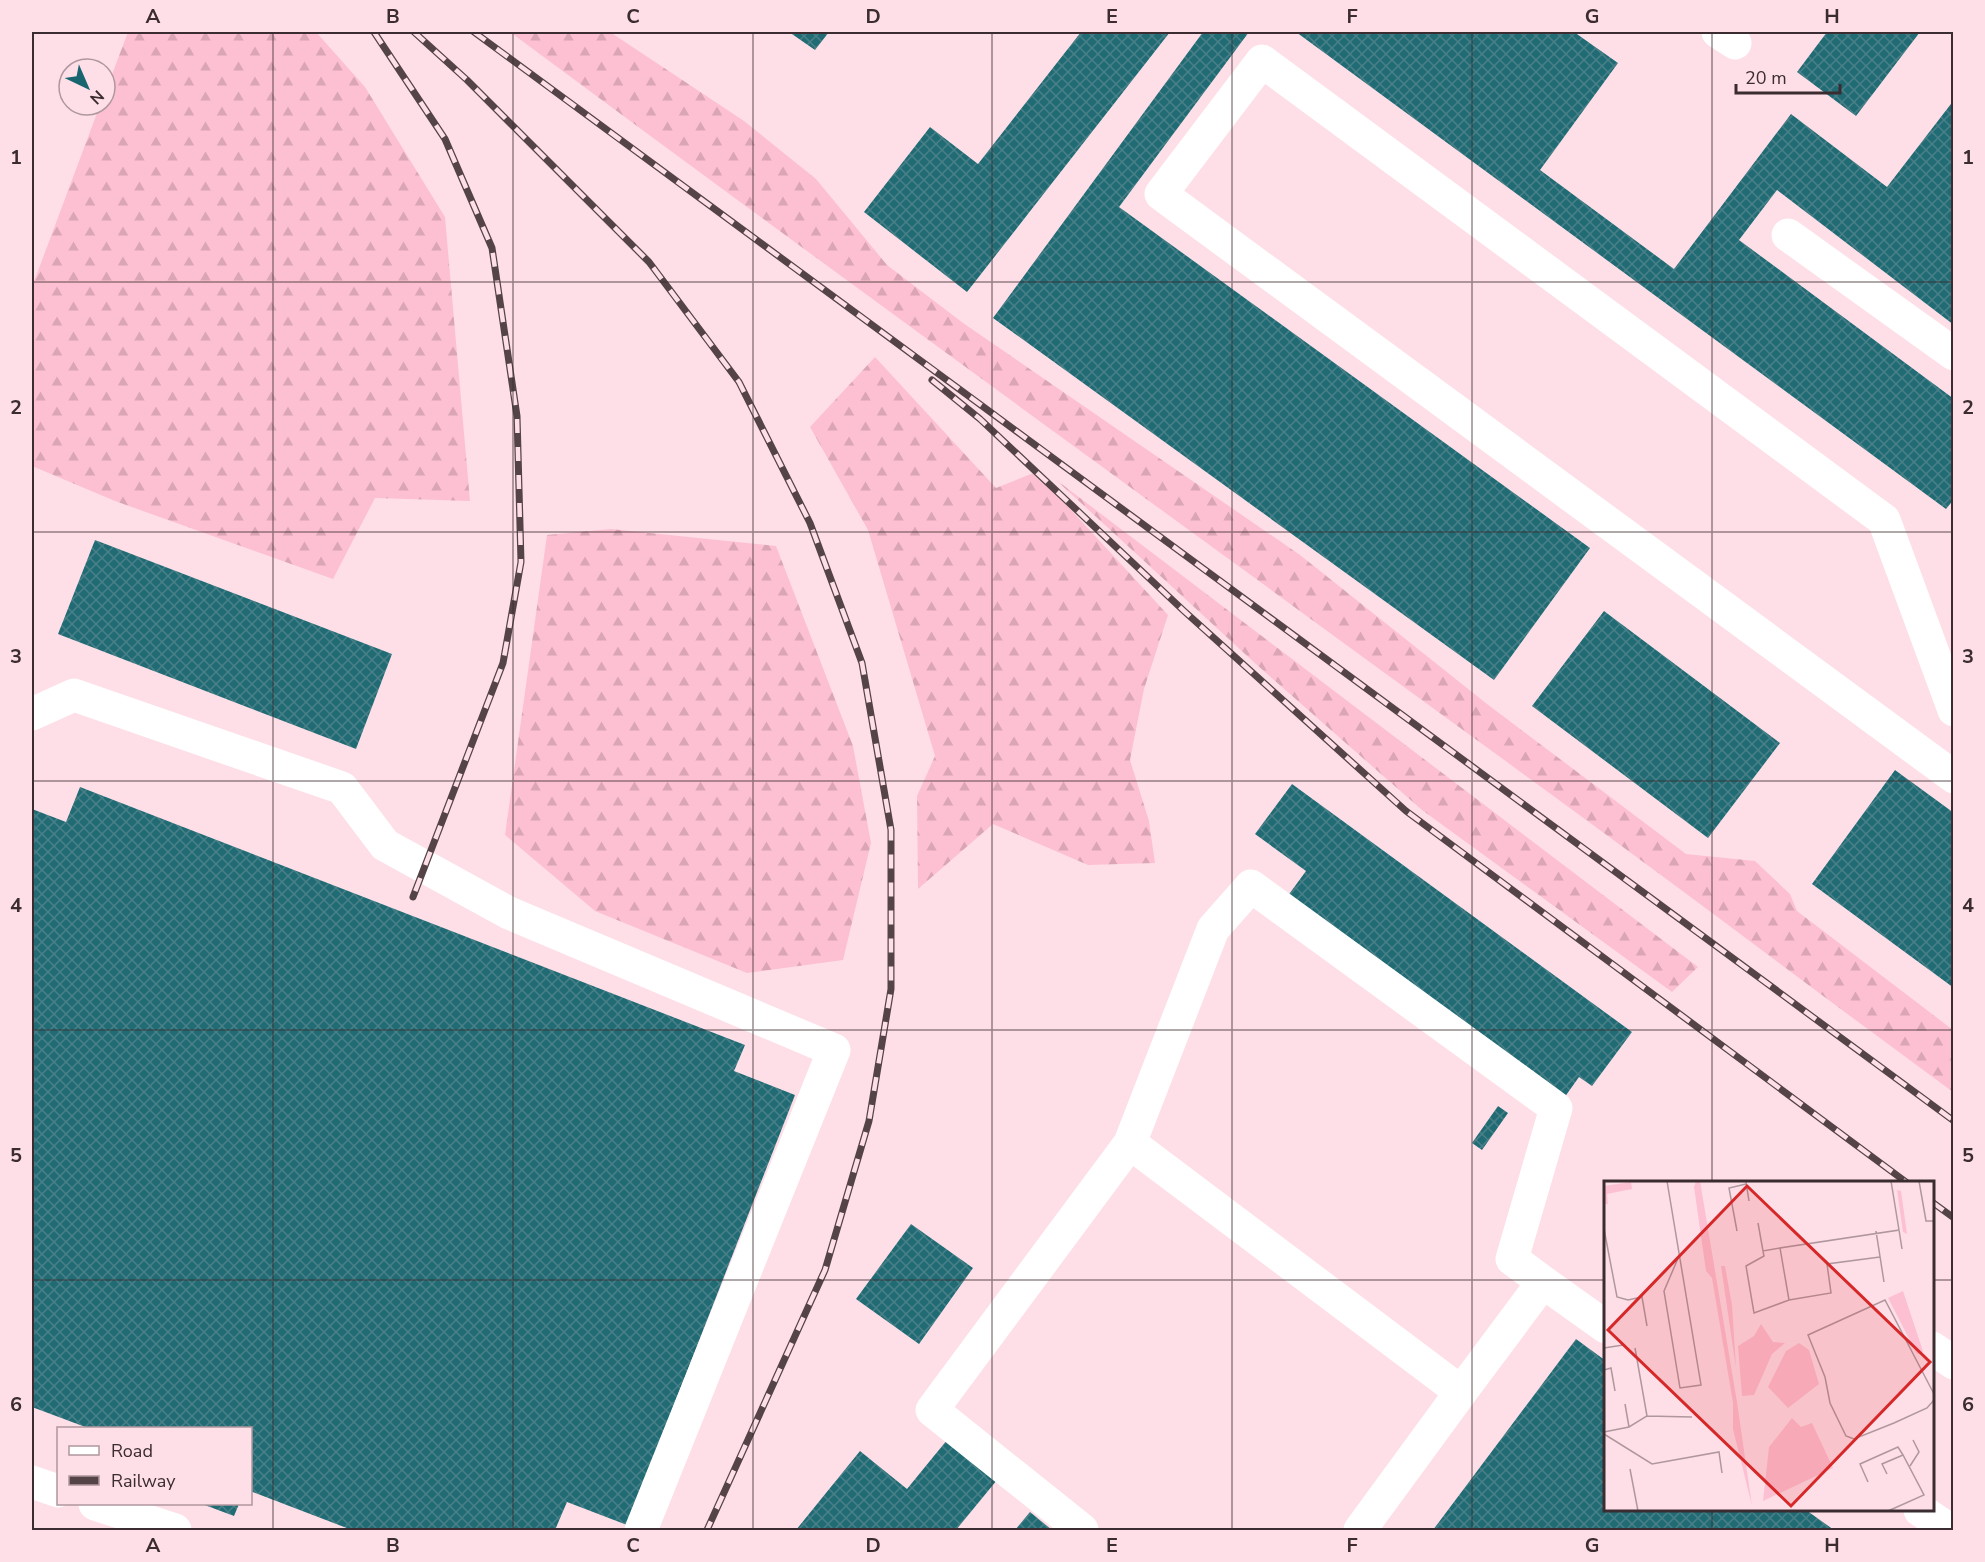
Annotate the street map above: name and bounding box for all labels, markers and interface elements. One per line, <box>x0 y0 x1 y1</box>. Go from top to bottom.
text: A <box>146 3 161 30</box>
text: B <box>386 3 400 30</box>
text: C <box>626 3 640 30</box>
text: D <box>865 3 881 30</box>
text: E <box>1106 3 1118 30</box>
text: F <box>1346 3 1358 30</box>
text: G <box>1585 3 1599 30</box>
text: H <box>1824 3 1840 30</box>
north arrow <box>57 57 117 117</box>
scale bar <box>1736 57 1840 95</box>
text: 20 m <box>1745 66 1787 90</box>
text: N <box>85 85 109 109</box>
text: 1 <box>10 144 22 171</box>
text: 1 <box>1962 144 1974 171</box>
text: 2 <box>10 394 22 421</box>
text: 2 <box>1962 394 1974 421</box>
text: 3 <box>10 643 22 670</box>
text: 3 <box>1962 643 1974 670</box>
text: 4 <box>10 892 22 919</box>
text: 4 <box>1962 892 1974 919</box>
text: 5 <box>10 1142 22 1169</box>
text: 5 <box>1962 1142 1974 1169</box>
inset map <box>1604 1181 1934 1511</box>
text: 6 <box>10 1391 22 1418</box>
text: 6 <box>1962 1391 1974 1418</box>
legend <box>57 1427 252 1505</box>
text: Road <box>111 1439 153 1463</box>
text: Railway <box>111 1469 176 1493</box>
text: A <box>146 1532 161 1559</box>
text: B <box>386 1532 400 1559</box>
text: C <box>626 1532 640 1559</box>
text: D <box>865 1532 881 1559</box>
text: E <box>1106 1532 1118 1559</box>
text: F <box>1346 1532 1358 1559</box>
text: G <box>1585 1532 1599 1559</box>
text: H <box>1824 1532 1840 1559</box>

